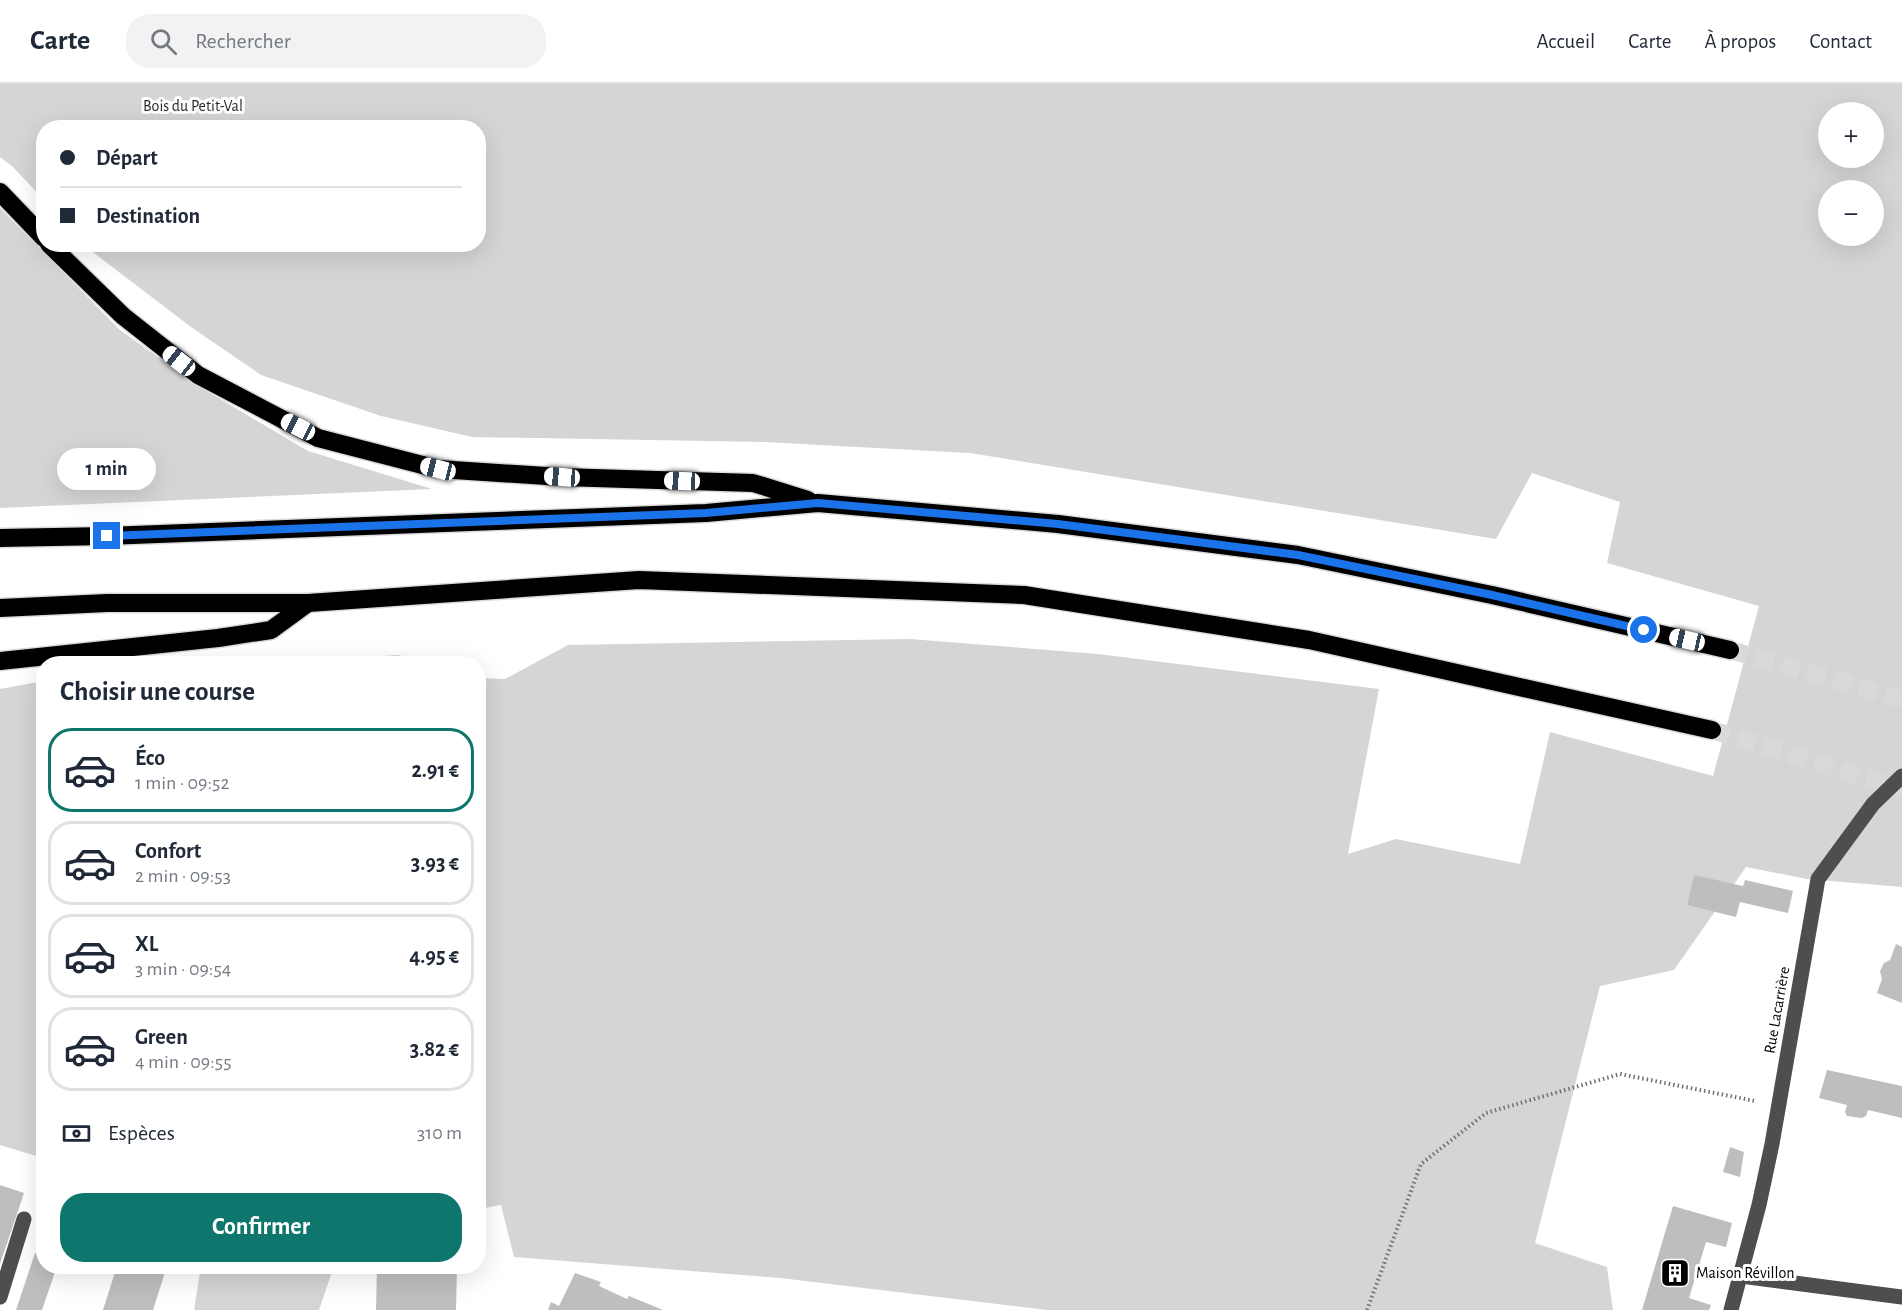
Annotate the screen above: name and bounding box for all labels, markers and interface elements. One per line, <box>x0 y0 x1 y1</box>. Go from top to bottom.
search box <box>126 14 546 68</box>
icon: search <box>147 25 180 58</box>
text: Carte <box>30 27 90 55</box>
text: Rechercher <box>195 30 291 52</box>
text: Accueil <box>1537 31 1595 52</box>
text: Carte <box>1628 31 1671 52</box>
text: À propos <box>1704 31 1776 52</box>
text: Contact <box>1809 31 1872 52</box>
park label: Bois du Petit-Val <box>143 98 243 114</box>
map controls <box>1818 102 1884 246</box>
button: + <box>1818 102 1884 168</box>
text: Départ <box>96 147 158 169</box>
button: − <box>1818 180 1884 246</box>
text: Destination <box>96 205 200 227</box>
car <box>159 343 199 379</box>
car <box>278 411 318 443</box>
callout: 1 min <box>57 449 156 491</box>
car <box>418 456 458 482</box>
text: 1 min <box>85 459 128 479</box>
car <box>543 467 581 487</box>
car <box>664 471 700 491</box>
route end <box>93 522 120 549</box>
route start <box>1630 616 1657 643</box>
car <box>1667 627 1707 653</box>
text: Choisir une course <box>60 678 255 705</box>
icon: car <box>63 743 117 797</box>
text: Éco <box>135 747 165 769</box>
text: 2.91 € <box>411 759 459 781</box>
text: 1 min · 09:52 <box>135 773 230 793</box>
icon: car <box>63 836 117 890</box>
text: Confort <box>135 840 201 862</box>
text: 3.93 € <box>411 852 459 874</box>
text: 2 min · 09:53 <box>135 866 231 886</box>
icon: car <box>63 929 117 983</box>
text: XL <box>135 933 158 955</box>
text: 4.95 € <box>409 945 459 967</box>
text: 3 min · 09:54 <box>135 959 231 979</box>
street label: Rue Lacarrière <box>1761 965 1793 1055</box>
icon: car <box>63 1022 117 1076</box>
text: Green <box>135 1026 188 1048</box>
text: 3.82 € <box>410 1038 459 1060</box>
text: 4 min · 09:55 <box>135 1052 232 1072</box>
icon: cash <box>60 1117 93 1150</box>
text: Espèces <box>108 1122 175 1144</box>
text: 310 m <box>417 1123 462 1143</box>
button: Confirmer <box>60 1193 462 1262</box>
building icon: Maison Révillon <box>1659 1257 1691 1289</box>
place label: Maison Révillon <box>1696 1265 1794 1281</box>

